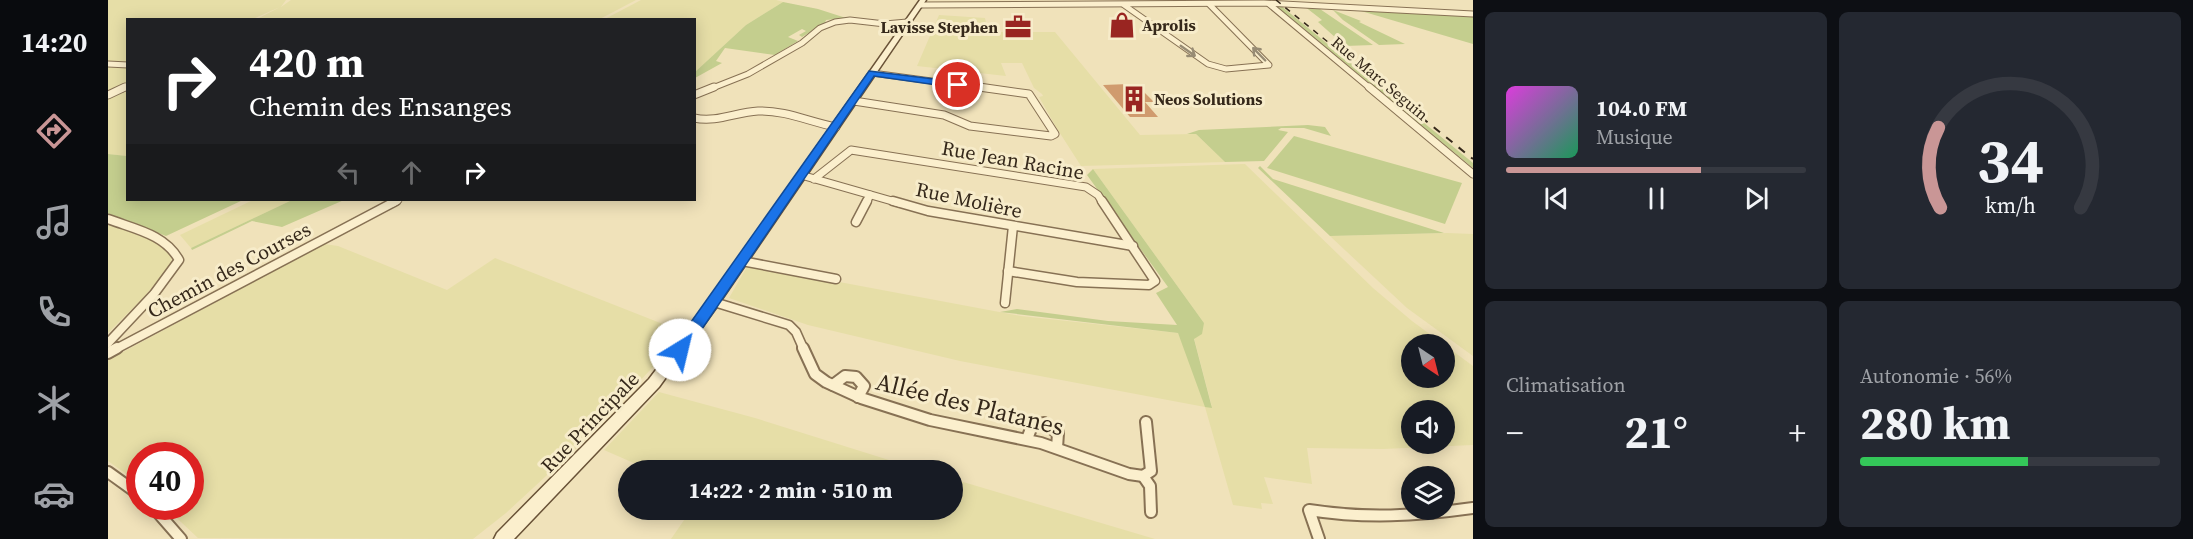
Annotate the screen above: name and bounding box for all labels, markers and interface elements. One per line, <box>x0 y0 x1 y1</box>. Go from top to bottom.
shop icon: Aprolis <box>1107 10 1137 40</box>
office icon: Lavisse Stephen <box>1003 12 1033 42</box>
place label: Aprolis <box>1142 14 1196 36</box>
place label: Lavisse Stephen <box>881 16 998 38</box>
text: 14:20 <box>21 24 87 61</box>
street label: Rue Marc Seguin <box>1327 31 1433 125</box>
text: 420 m <box>249 33 364 91</box>
icon: right <box>150 42 228 120</box>
one-way arrow <box>1180 45 1196 57</box>
one-way arrow <box>1252 46 1266 61</box>
pin <box>932 59 983 110</box>
icon: arrive <box>941 68 974 101</box>
building icon: Neos Solutions <box>1119 84 1149 114</box>
text: Chemin des Ensanges <box>249 88 512 125</box>
place label: Neos Solutions <box>1154 88 1263 110</box>
text: 104.0 FM <box>1596 93 1687 123</box>
icon: directions <box>33 110 75 152</box>
text: 34 <box>1976 117 2044 203</box>
text: Musique <box>1596 123 1673 151</box>
street label: Rue Jean Racine <box>940 134 1086 186</box>
icon: left <box>332 156 365 189</box>
icon: ahead <box>395 156 428 189</box>
icon: right <box>458 156 491 189</box>
street label: Rue Molière <box>913 175 1025 225</box>
icon: previous <box>1540 182 1573 215</box>
icon: pause <box>1640 182 1673 215</box>
icon: next <box>1740 182 1773 215</box>
text: km/h <box>1984 191 2036 220</box>
icon: music <box>33 201 75 243</box>
street label: Chemin des Courses <box>142 215 316 325</box>
icon: phone <box>33 291 75 333</box>
position arrow <box>648 318 712 382</box>
north arrow <box>1401 334 1455 388</box>
map controls <box>1401 334 1455 520</box>
text: Autonomie · 56% <box>1860 362 2012 390</box>
street label: Rue Principale <box>535 365 645 479</box>
street label: Allée des Platanes <box>873 365 1067 443</box>
text: Climatisation <box>1506 371 1626 399</box>
icon: climate <box>33 382 75 424</box>
text: 280 km <box>1860 392 2011 454</box>
button: sound <box>1401 400 1455 454</box>
text: 21° <box>1624 401 1688 463</box>
text: − <box>1506 410 1524 455</box>
text: + <box>1788 410 1806 455</box>
speed limit sign: 40 <box>126 442 204 520</box>
button: layers <box>1401 466 1455 520</box>
icon: car <box>33 473 75 515</box>
text: 14:22 · 2 min · 510 m <box>689 475 892 505</box>

